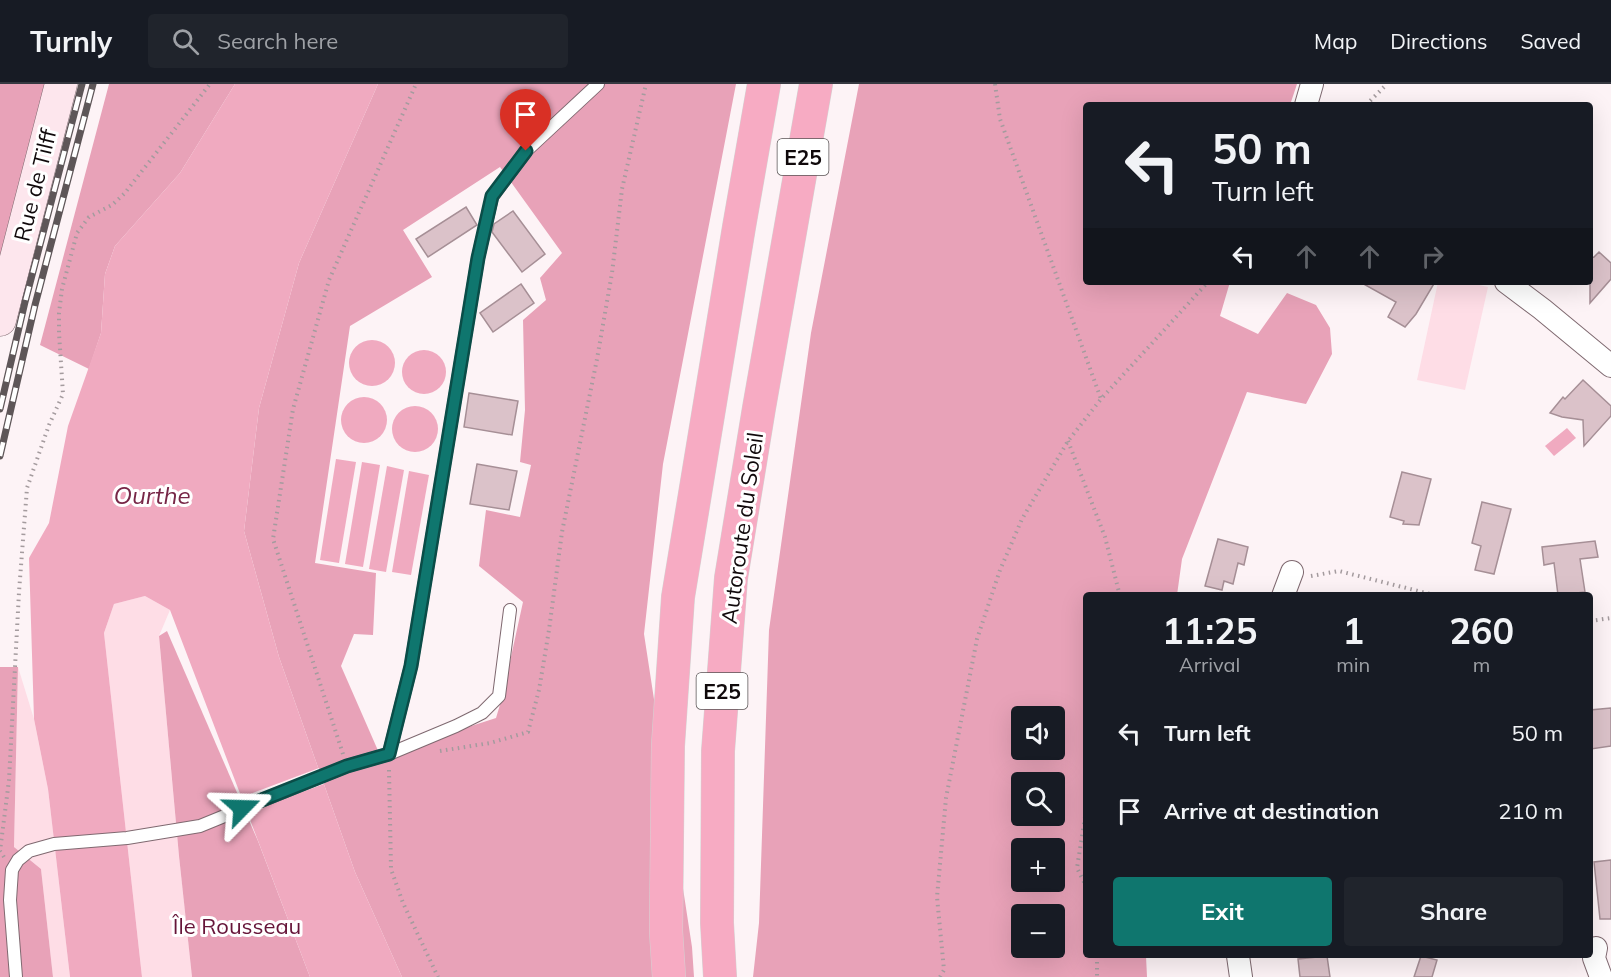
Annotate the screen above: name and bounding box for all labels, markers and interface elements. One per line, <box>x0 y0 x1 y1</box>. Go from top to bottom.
search box <box>148 14 568 68</box>
text: Turnly <box>30 24 112 59</box>
icon: search <box>169 25 202 58</box>
text: Search here <box>217 27 338 55</box>
text: Map <box>1314 28 1357 54</box>
text: Directions <box>1390 28 1487 54</box>
text: Saved <box>1520 28 1581 54</box>
pin <box>500 89 551 151</box>
icon: arrive <box>509 98 542 131</box>
text: 50 m <box>1212 122 1312 175</box>
street label: Rue de Tilff <box>8 125 63 244</box>
icon: left <box>1113 126 1191 204</box>
road number: E25 <box>778 139 828 175</box>
text: Turn left <box>1212 174 1314 208</box>
icon: left <box>1227 240 1260 273</box>
icon: ahead <box>1290 240 1323 273</box>
icon: ahead <box>1353 240 1386 273</box>
icon: right <box>1416 240 1449 273</box>
street label: Autoroute du Soleil <box>715 430 769 626</box>
water label: Ourthe <box>113 480 191 510</box>
text: 11:25 <box>1162 608 1257 653</box>
text: 1 <box>1342 608 1364 653</box>
text: 260 <box>1449 608 1514 653</box>
text: Arrival <box>1179 652 1240 677</box>
text: min <box>1336 652 1370 677</box>
text: m <box>1473 652 1490 677</box>
road number: E25 <box>696 673 748 709</box>
map controls <box>1011 706 1065 958</box>
button: sound <box>1011 706 1065 760</box>
icon: left <box>1113 717 1146 750</box>
text: Turn left <box>1164 719 1251 747</box>
text: 50 m <box>1512 719 1563 747</box>
button: search <box>1011 772 1065 826</box>
position arrow <box>210 776 274 840</box>
icon: arrive <box>1113 795 1146 828</box>
text: Arrive at destination <box>1164 797 1379 825</box>
text: 210 m <box>1498 797 1563 825</box>
button: + <box>1011 838 1065 892</box>
button: Exit <box>1113 877 1332 946</box>
button: Share <box>1344 877 1563 946</box>
button: − <box>1011 904 1065 958</box>
park label: Île Rousseau <box>172 912 301 940</box>

